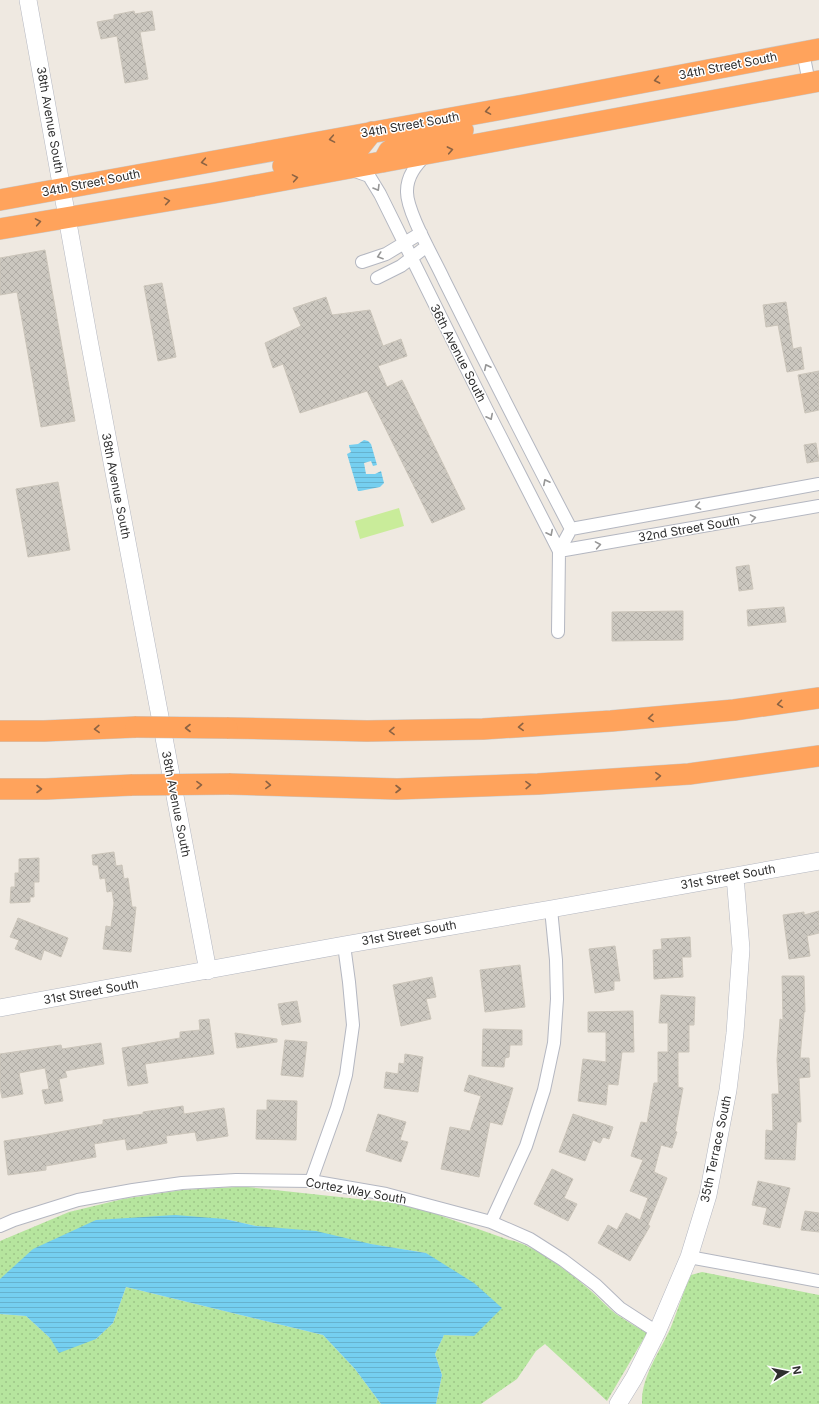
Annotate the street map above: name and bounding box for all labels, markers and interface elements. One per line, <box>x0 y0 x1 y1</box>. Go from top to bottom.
street label: 34th Street South <box>677 49 778 82</box>
street label: 38th Avenue South <box>34 66 67 174</box>
one-way arrow <box>654 75 660 83</box>
one-way arrow <box>485 107 491 115</box>
street label: 34th Street South <box>359 108 460 141</box>
one-way arrow <box>329 134 335 143</box>
one-way arrow <box>447 146 453 155</box>
one-way arrow <box>201 157 207 166</box>
street label: 34th Street South <box>40 166 141 199</box>
one-way arrow <box>292 175 298 183</box>
one-way arrow <box>372 184 379 191</box>
one-way arrow <box>164 197 170 206</box>
one-way arrow <box>35 218 42 227</box>
one-way arrow <box>377 251 384 259</box>
street label: 36th Avenue South <box>427 301 490 404</box>
one-way arrow <box>484 363 492 371</box>
one-way arrow <box>486 413 493 420</box>
street label: 38th Avenue South <box>99 432 134 540</box>
one-way arrow <box>544 479 551 486</box>
one-way arrow <box>695 501 701 510</box>
street label: 32nd Street South <box>637 512 741 545</box>
one-way arrow <box>750 514 756 523</box>
one-way arrow <box>545 529 553 536</box>
one-way arrow <box>594 541 601 549</box>
one-way arrow <box>777 699 783 708</box>
one-way arrow <box>648 713 654 722</box>
one-way arrow <box>518 722 524 731</box>
one-way arrow <box>185 724 191 732</box>
one-way arrow <box>94 725 100 733</box>
one-way arrow <box>389 726 395 735</box>
street label: 38th Avenue South <box>159 750 194 858</box>
one-way arrow <box>655 772 661 781</box>
one-way arrow <box>196 781 202 789</box>
one-way arrow <box>265 781 271 790</box>
one-way arrow <box>525 781 531 789</box>
one-way arrow <box>36 785 42 793</box>
one-way arrow <box>395 785 401 793</box>
street label: 31st Street South <box>679 861 777 892</box>
street label: 31st Street South <box>360 917 458 948</box>
street label: 31st Street South <box>42 976 140 1007</box>
street label: 35th Terrace South <box>697 1094 734 1204</box>
street label: Cortez Way South <box>304 1174 408 1207</box>
north arrow <box>767 1352 807 1392</box>
text: N <box>789 1365 804 1376</box>

